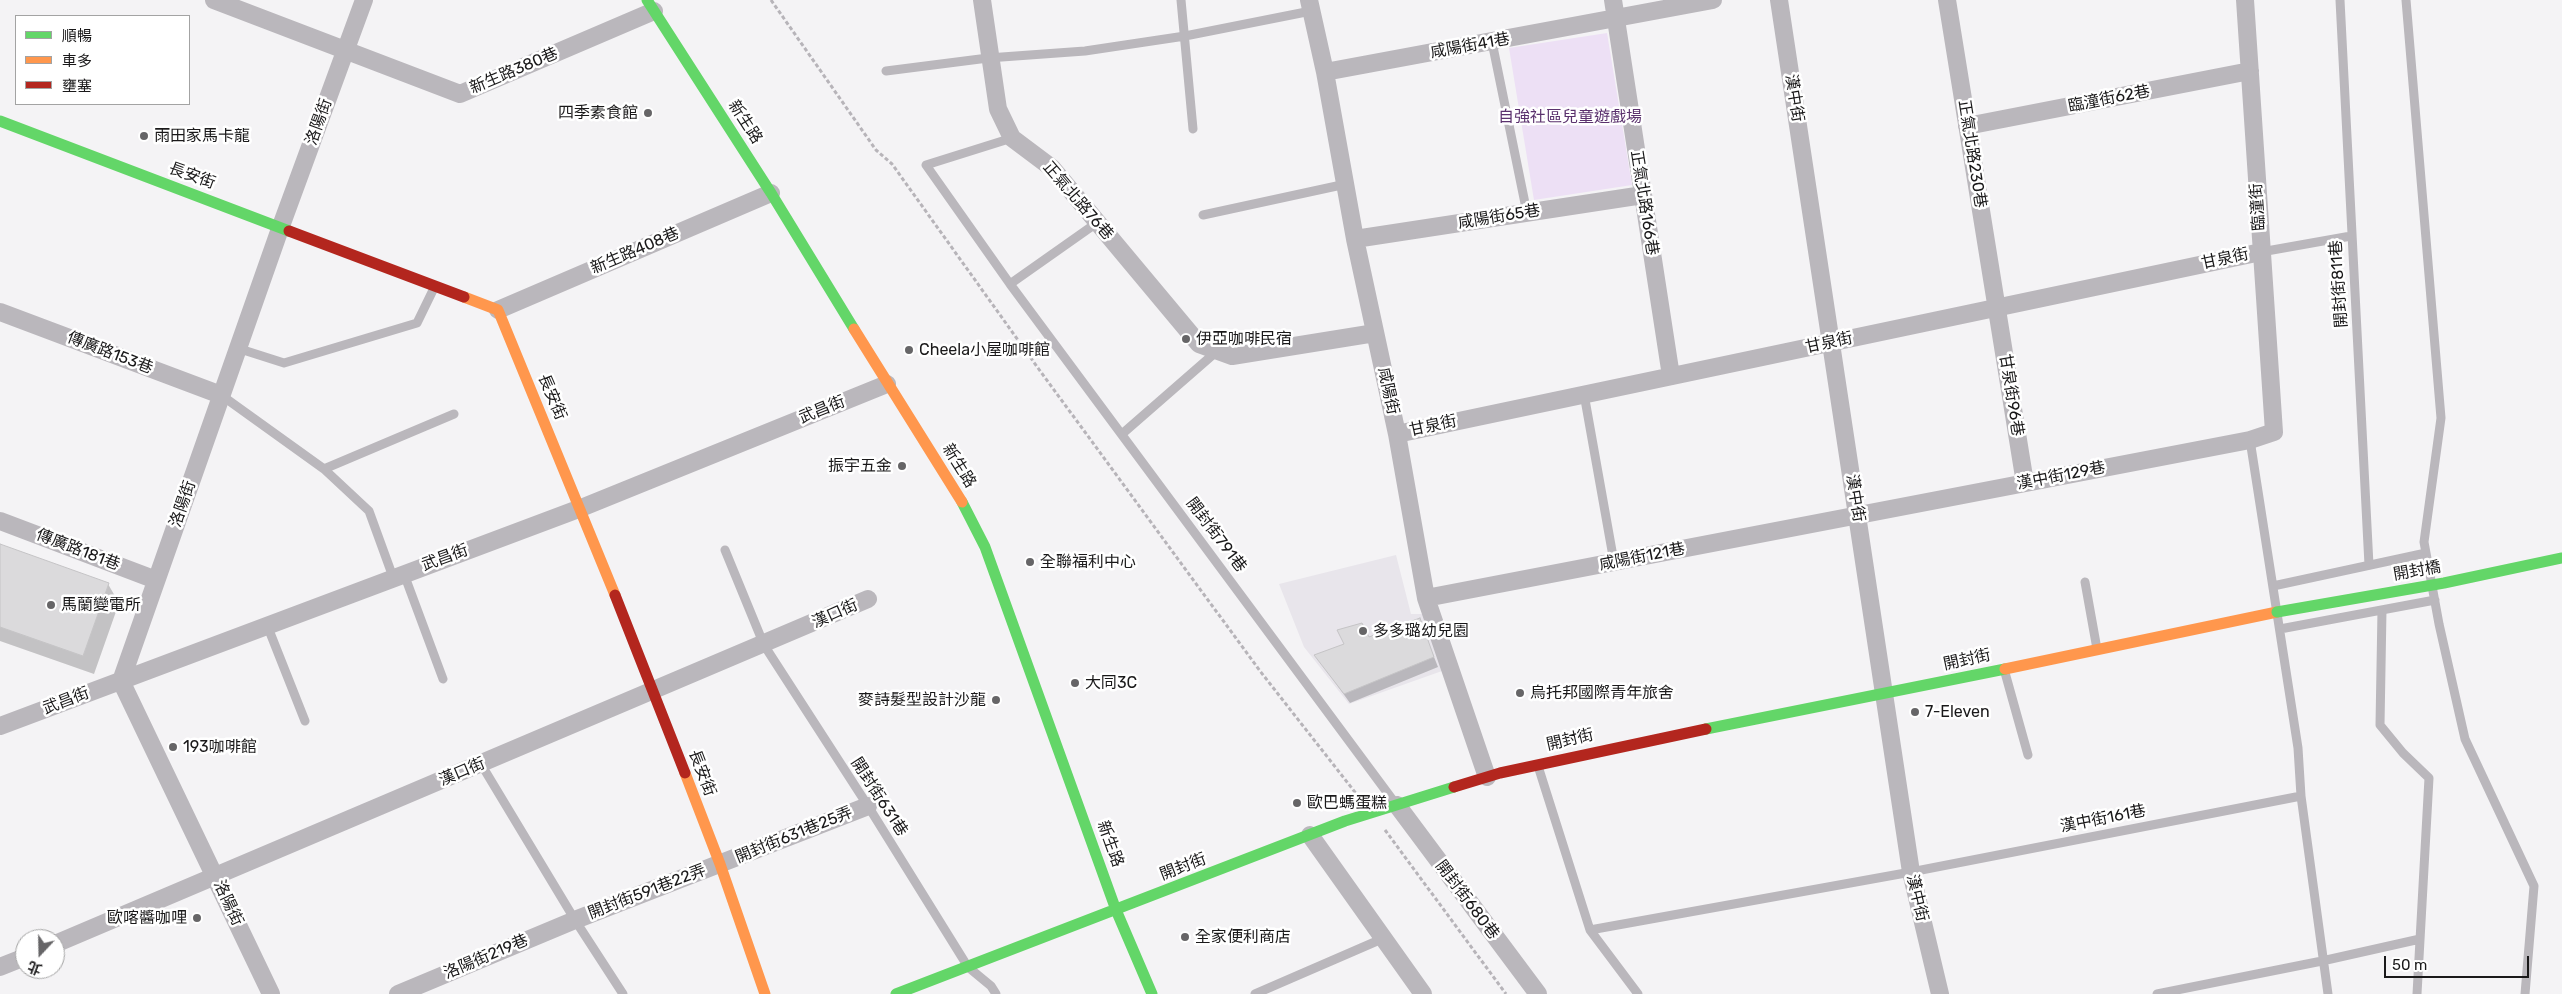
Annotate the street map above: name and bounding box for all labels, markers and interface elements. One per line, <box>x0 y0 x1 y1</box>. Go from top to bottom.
legend <box>15 15 190 105</box>
text: 順暢 <box>62 27 92 45</box>
street label: 咸陽街41巷 <box>1429 30 1511 62</box>
street label: 新生路380巷 <box>467 44 561 98</box>
text: 車多 <box>62 52 92 70</box>
street label: 漢中街 <box>1781 73 1807 123</box>
text: 壅塞 <box>62 77 92 95</box>
street label: 臨潼街62巷 <box>2066 82 2152 116</box>
street label: 洛陽街 <box>302 96 336 148</box>
street label: 新生路 <box>724 97 766 147</box>
street label: 正氣北路230巷 <box>1954 99 1990 209</box>
place label: 四季素食館 <box>558 103 638 123</box>
marker: 四季素食館 <box>642 107 654 119</box>
park label: 自強社區兒童遊戲場 <box>1498 107 1642 127</box>
place label: 雨田家馬卡龍 <box>154 126 250 146</box>
marker: 雨田家馬卡龍 <box>138 130 150 142</box>
street label: 正氣北路166巷 <box>1626 149 1662 257</box>
street label: 正氣北路76巷 <box>1039 158 1117 244</box>
street label: 長安街 <box>166 159 218 193</box>
street label: 臨潼街 <box>2247 182 2269 232</box>
street label: 咸陽街65巷 <box>1456 201 1542 233</box>
street label: 新生路408巷 <box>588 224 682 278</box>
street label: 開封街811巷 <box>2326 240 2352 328</box>
street label: 甘泉街 <box>2200 245 2250 273</box>
street label: 傳廣路153巷 <box>65 328 155 378</box>
place label: 伊亞咖啡民宿 <box>1196 329 1292 349</box>
street label: 甘泉街 <box>1804 329 1854 357</box>
marker: 伊亞咖啡民宿 <box>1180 333 1192 345</box>
place label: Cheela小屋咖啡館 <box>919 340 1050 360</box>
marker: Cheela小屋咖啡館 <box>903 344 915 356</box>
street label: 甘泉街96巷 <box>1995 353 2027 437</box>
street label: 咸陽街 <box>1374 366 1402 416</box>
street label: 長安街 <box>534 371 570 423</box>
street label: 武昌街 <box>796 392 848 428</box>
street label: 甘泉街 <box>1408 412 1458 440</box>
street label: 新生路 <box>938 441 980 491</box>
place label: 振宇五金 <box>828 456 892 476</box>
street label: 漢中街129巷 <box>2015 458 2107 494</box>
marker: 振宇五金 <box>896 460 908 472</box>
street label: 漢中街 <box>1842 473 1868 523</box>
street label: 洛陽街 <box>166 478 200 530</box>
street label: 開封街791巷 <box>1182 494 1250 576</box>
street label: 傳廣路181巷 <box>34 525 122 575</box>
street label: 咸陽街121巷 <box>1597 539 1687 575</box>
street label: 武昌街 <box>419 541 471 575</box>
place label: 全聯福利中心 <box>1040 552 1136 572</box>
marker: 全聯福利中心 <box>1024 556 1036 568</box>
street label: 開封橋 <box>2392 557 2442 585</box>
place label: 馬蘭變電所 <box>61 595 141 615</box>
street label: 漢口街 <box>809 595 861 633</box>
marker: 馬蘭變電所 <box>45 599 57 611</box>
place label: 多多璐幼兒園 <box>1373 621 1469 641</box>
marker: 多多璐幼兒園 <box>1357 625 1369 637</box>
street label: 開封街 <box>1942 646 1992 674</box>
place label: 大同3C <box>1085 673 1137 693</box>
marker: 大同3C <box>1069 677 1081 689</box>
street label: 武昌街 <box>40 683 92 719</box>
place label: 烏托邦國際青年旅舍 <box>1530 683 1674 703</box>
marker: 烏托邦國際青年旅舍 <box>1514 687 1526 699</box>
place label: 麥詩髮型設計沙龍 <box>858 690 986 710</box>
marker: 麥詩髮型設計沙龍 <box>990 694 1002 706</box>
place label: 7-Eleven <box>1925 702 1990 722</box>
marker: 7-Eleven <box>1909 706 1921 718</box>
street label: 開封街 <box>1544 725 1596 755</box>
place label: 193咖啡館 <box>183 737 257 757</box>
marker: 193咖啡館 <box>167 741 179 753</box>
street label: 長安街 <box>684 747 720 799</box>
street label: 漢口街 <box>436 754 488 790</box>
street label: 開封街631巷 <box>846 754 912 840</box>
place label: 歐巴螞蛋糕 <box>1307 793 1387 813</box>
marker: 歐巴螞蛋糕 <box>1291 797 1303 809</box>
street label: 漢中街161巷 <box>2058 801 2148 837</box>
street label: 開封街631巷25弄 <box>733 803 855 867</box>
street label: 新生路 <box>1093 818 1127 870</box>
street label: 開封街 <box>1157 849 1209 885</box>
street label: 開封街680巷 <box>1431 857 1503 943</box>
street label: 開封街591巷22弄 <box>585 861 709 923</box>
street label: 漢中街 <box>1902 872 1932 924</box>
street label: 洛陽街 <box>209 877 247 929</box>
place label: 歐喀醬咖哩 <box>107 908 187 928</box>
marker: 歐喀醬咖哩 <box>191 912 203 924</box>
place label: 全家便利商店 <box>1195 927 1291 947</box>
north arrow <box>15 929 65 979</box>
street label: 洛陽街219巷 <box>441 931 531 983</box>
marker: 全家便利商店 <box>1179 931 1191 943</box>
scale bar <box>2387 946 2532 978</box>
text: 50 m <box>2392 956 2427 974</box>
text: 北 <box>25 957 44 978</box>

